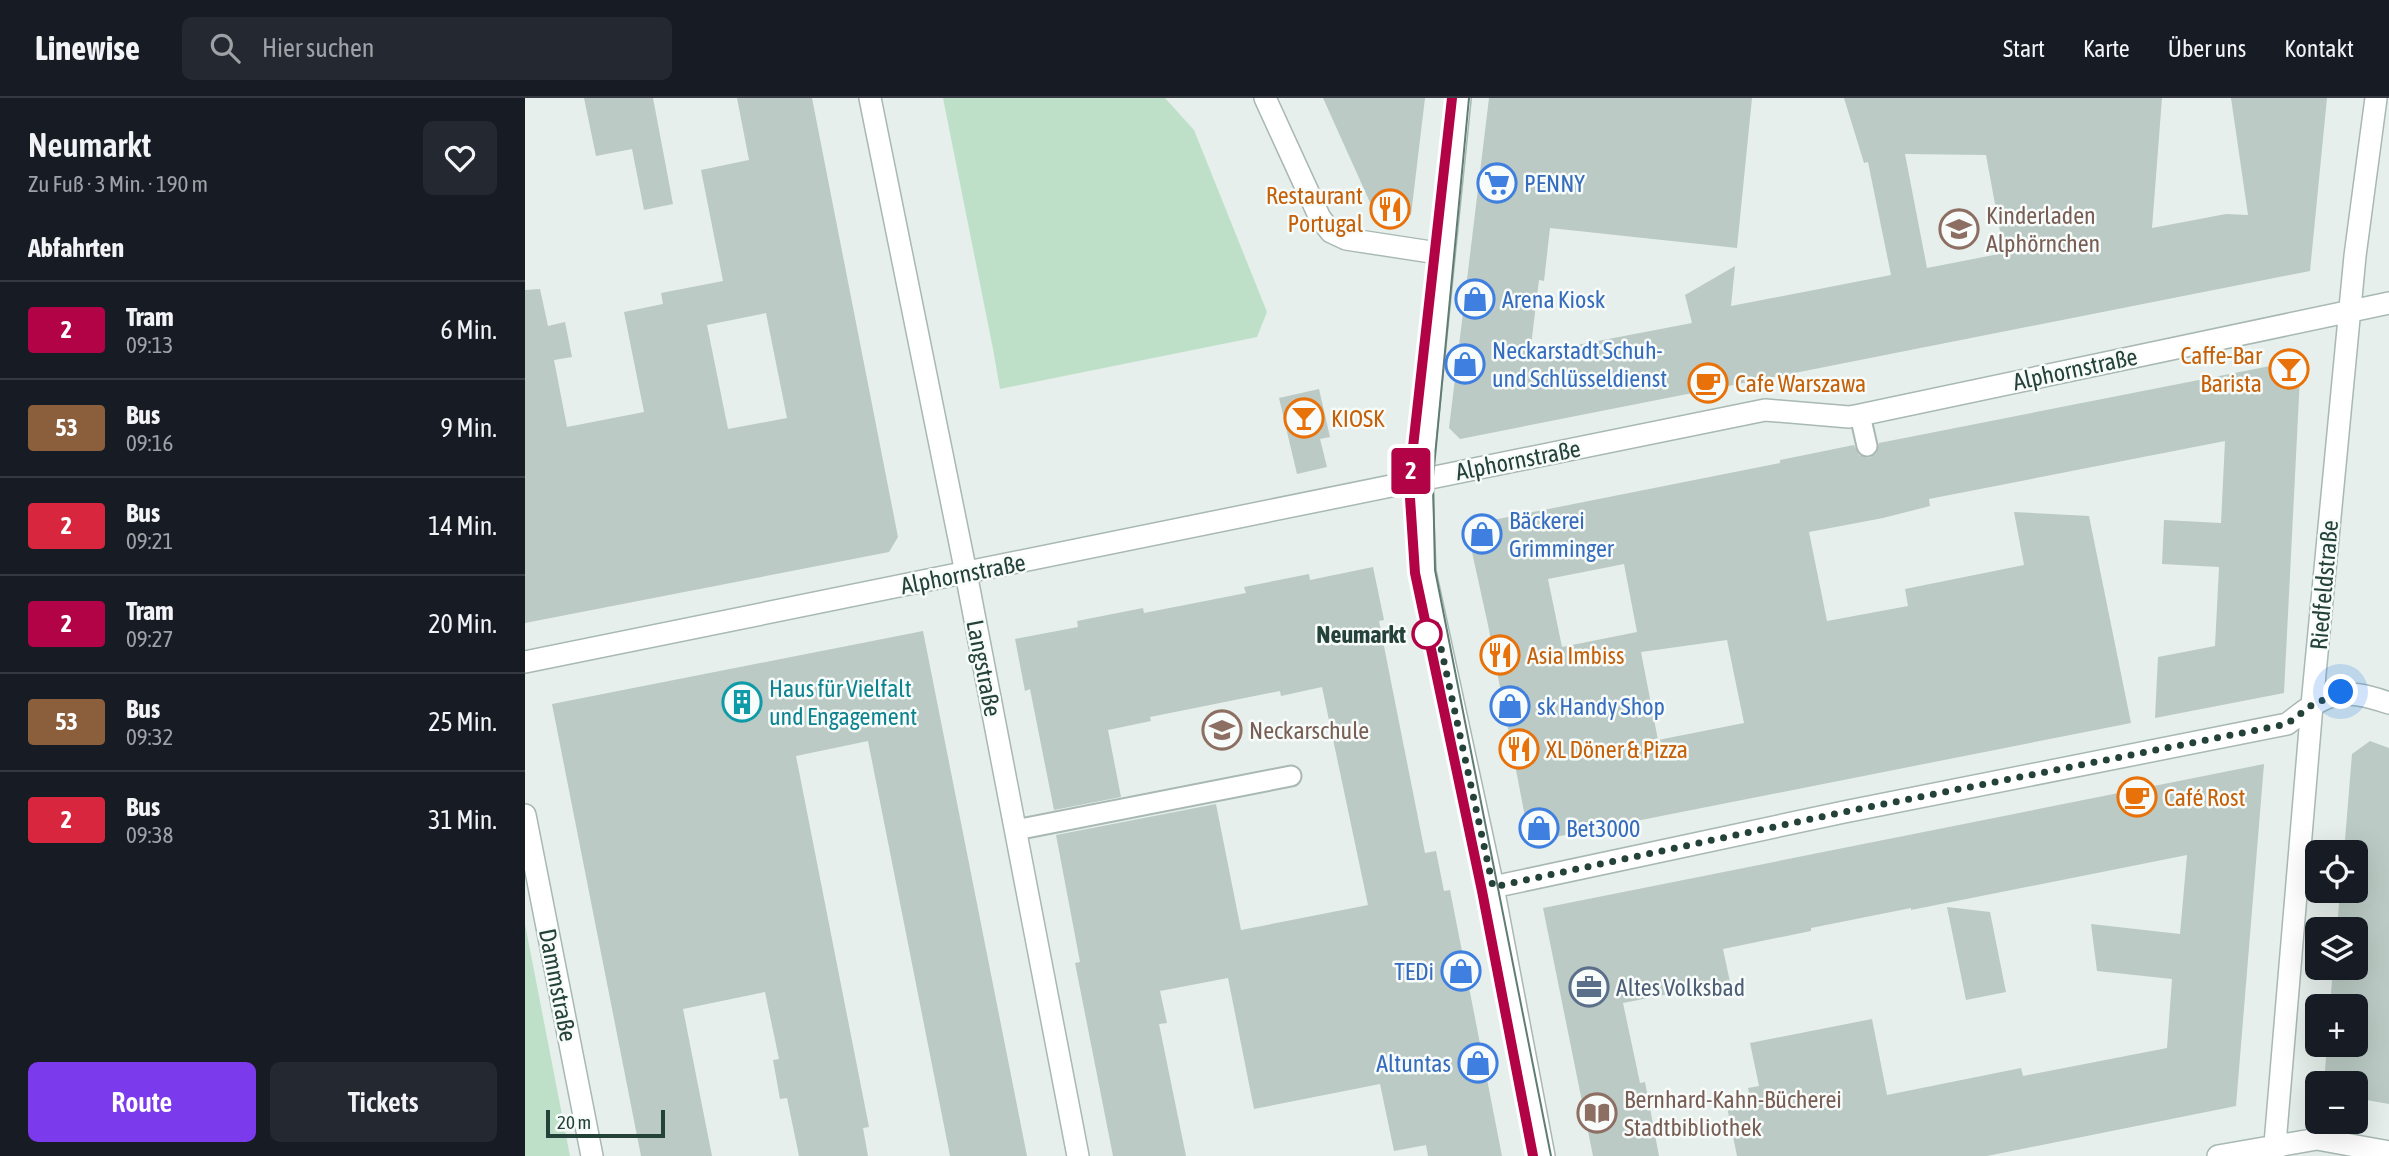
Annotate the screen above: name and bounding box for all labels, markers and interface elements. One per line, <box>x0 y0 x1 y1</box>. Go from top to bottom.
search box <box>182 17 672 80</box>
text: Linewise <box>35 29 140 67</box>
icon: search <box>206 29 244 67</box>
text: Hier suchen <box>262 33 374 63</box>
text: Start <box>2003 35 2045 62</box>
text: Karte <box>2083 35 2130 62</box>
text: Über uns <box>2168 35 2246 62</box>
text: Kontakt <box>2284 35 2354 62</box>
button: heart <box>423 121 497 195</box>
text: Neumarkt <box>28 126 151 164</box>
supermarket icon: PENNY <box>1476 162 1518 204</box>
place label: PENNY <box>1524 170 1585 197</box>
text: Zu Fuß · 3 Min. · 190 m <box>28 171 208 197</box>
place label: Restaurant Portugal <box>1266 182 1364 237</box>
restaurant icon: Restaurant Portugal <box>1369 188 1411 230</box>
place label: Kinderladen Alphörnchen <box>1986 202 2100 257</box>
school or university icon: Kinderladen Alphörnchen <box>1938 208 1980 250</box>
text: Abfahrten <box>28 233 124 263</box>
shop icon: Arena Kiosk <box>1454 278 1496 320</box>
place label: Arena Kiosk <box>1502 286 1606 313</box>
text: Tram <box>126 302 174 332</box>
text: 6 Min. <box>441 315 497 345</box>
text: 2 <box>61 316 72 343</box>
text: 09:13 <box>126 332 173 358</box>
place label: Neckarstadt Schuh- und Schlüsseldienst <box>1492 337 1667 392</box>
place label: Caffe-Bar Barista <box>2181 342 2263 397</box>
shop icon: Neckarstadt Schuh- und Schlüsseldienst <box>1444 343 1486 385</box>
street label: Alphornstraße <box>2010 343 2140 395</box>
bar icon: Caffe-Bar Barista <box>2268 348 2310 390</box>
cafe icon: Cafe Warszawa <box>1687 362 1729 404</box>
place label: Cafe Warszawa <box>1735 370 1866 397</box>
bar icon: KIOSK <box>1283 397 1325 439</box>
text: Bus <box>126 400 160 430</box>
place label: KIOSK <box>1331 405 1385 432</box>
text: 9 Min. <box>441 413 497 443</box>
text: 53 <box>55 414 78 441</box>
text: 09:16 <box>126 430 173 456</box>
street label: Alphornstraße <box>1453 435 1583 485</box>
line badge: 2 <box>1388 448 1434 494</box>
text: 2 <box>1405 457 1417 484</box>
text: Bus <box>126 498 160 528</box>
place label: Bäckerei Grimminger <box>1509 507 1615 562</box>
text: 14 Min. <box>428 511 497 541</box>
text: 2 <box>61 512 72 539</box>
shop icon: Bäckerei Grimminger <box>1461 513 1503 555</box>
street label: Riedfeldstraße <box>2305 519 2343 651</box>
text: 09:21 <box>126 528 173 554</box>
street label: Alphornstraße <box>898 549 1028 599</box>
text: Tram <box>126 596 174 626</box>
text: 20 Min. <box>428 609 497 639</box>
text: 2 <box>61 610 72 637</box>
street label: Langstraße <box>961 617 1007 719</box>
marker: Neumarkt <box>1412 619 1442 649</box>
place label: Neumarkt <box>1316 621 1406 648</box>
text: 09:27 <box>126 626 173 652</box>
restaurant icon: Asia Imbiss <box>1479 634 1521 676</box>
place label: Asia Imbiss <box>1527 642 1624 669</box>
your location <box>2323 674 2358 709</box>
place label: Haus für Vielfalt und Engagement <box>769 675 917 730</box>
building icon: Haus für Vielfalt und Engagement <box>721 681 763 723</box>
shop icon: sk Handy Shop <box>1489 685 1531 727</box>
place label: sk Handy Shop <box>1537 693 1665 720</box>
text: Bus <box>126 694 160 724</box>
text: 25 Min. <box>428 707 497 737</box>
text: 53 <box>55 708 78 735</box>
school or university icon: Neckarschule <box>1201 709 1243 751</box>
place label: Neckarschule <box>1249 717 1369 744</box>
text: 09:32 <box>126 724 173 750</box>
restaurant icon: XL Döner & Pizza <box>1498 728 1540 770</box>
place label: XL Döner & Pizza <box>1546 736 1688 763</box>
cafe icon: Café Rost <box>2116 776 2158 818</box>
place label: Café Rost <box>2164 784 2246 811</box>
text: Bus <box>126 792 160 822</box>
text: 31 Min. <box>428 805 497 835</box>
text: 2 <box>61 806 72 833</box>
shop icon: Bet3000 <box>1518 807 1560 849</box>
place label: Bet3000 <box>1566 815 1640 842</box>
text: 09:38 <box>126 822 173 848</box>
map controls <box>2305 840 2368 1134</box>
button: locate <box>2305 840 2368 903</box>
button: layers <box>2305 917 2368 980</box>
street label: Dammstraße <box>534 926 582 1044</box>
shop icon: TEDi <box>1440 950 1482 992</box>
place label: TEDi <box>1394 958 1434 985</box>
office icon: Altes Volksbad <box>1568 966 1610 1008</box>
place label: Altes Volksbad <box>1616 974 1745 1001</box>
button: + <box>2305 994 2368 1057</box>
shop icon: Altuntas <box>1457 1042 1499 1084</box>
place label: Altuntas <box>1376 1050 1451 1077</box>
button: Route <box>28 1062 256 1142</box>
button: Tickets <box>270 1062 497 1142</box>
button: − <box>2305 1071 2368 1134</box>
place label: Bernhard-Kahn-Bücherei Stadtbibliothek <box>1624 1086 1842 1141</box>
library icon: Bernhard-Kahn-Bücherei Stadtbibliothek <box>1576 1092 1618 1134</box>
scale bar <box>546 1107 665 1139</box>
text: 20 m <box>557 1111 591 1133</box>

